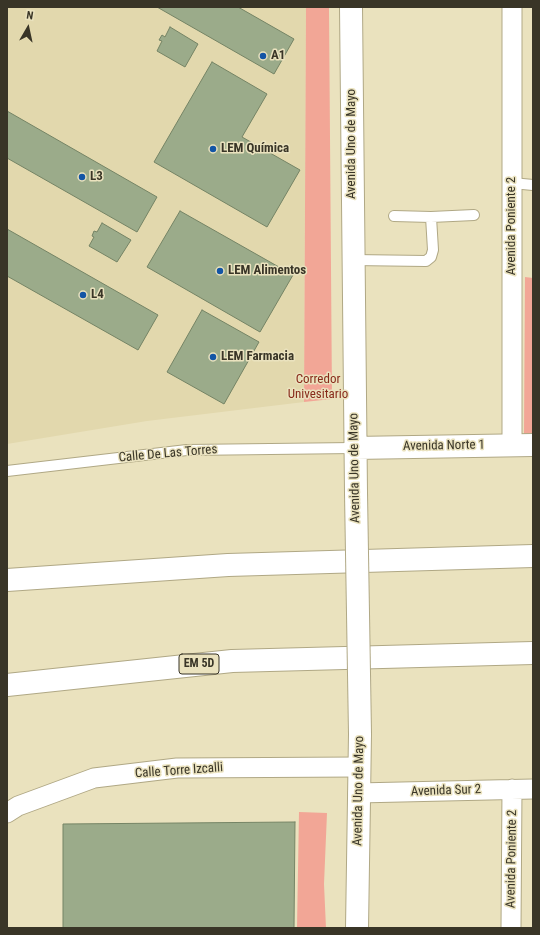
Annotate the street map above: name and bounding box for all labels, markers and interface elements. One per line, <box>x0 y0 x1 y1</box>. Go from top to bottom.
north arrow <box>8 8 48 48</box>
text: N <box>26 9 34 23</box>
place label: A1 <box>271 48 285 64</box>
marker: A1 <box>258 51 268 61</box>
street label: Avenida Uno de Mayo <box>344 89 360 199</box>
place label: LEM Química <box>221 141 289 157</box>
marker: LEM Química <box>208 144 218 154</box>
place label: L3 <box>90 169 103 185</box>
marker: L3 <box>77 172 87 182</box>
street label: Avenida Poniente 2 <box>504 177 520 275</box>
place label: LEM Alimentos <box>228 263 306 279</box>
marker: LEM Alimentos <box>215 266 225 276</box>
place label: L4 <box>91 287 104 303</box>
marker: L4 <box>78 290 88 300</box>
place label: LEM Farmacia <box>221 349 294 365</box>
marker: LEM Farmacia <box>208 352 218 362</box>
park label: Corredor Univesitario <box>288 372 348 403</box>
street label: Avenida Uno de Mayo <box>346 413 364 523</box>
street label: Avenida Norte 1 <box>403 437 485 455</box>
street label: Calle De Las Torres <box>118 442 218 466</box>
road number: EM 5D <box>179 654 219 674</box>
street label: Avenida Uno de Mayo <box>350 736 368 846</box>
street label: Calle Torre Izcalli <box>134 760 224 782</box>
street label: Avenida Sur 2 <box>411 782 481 800</box>
street label: Avenida Poniente 2 <box>503 810 521 908</box>

